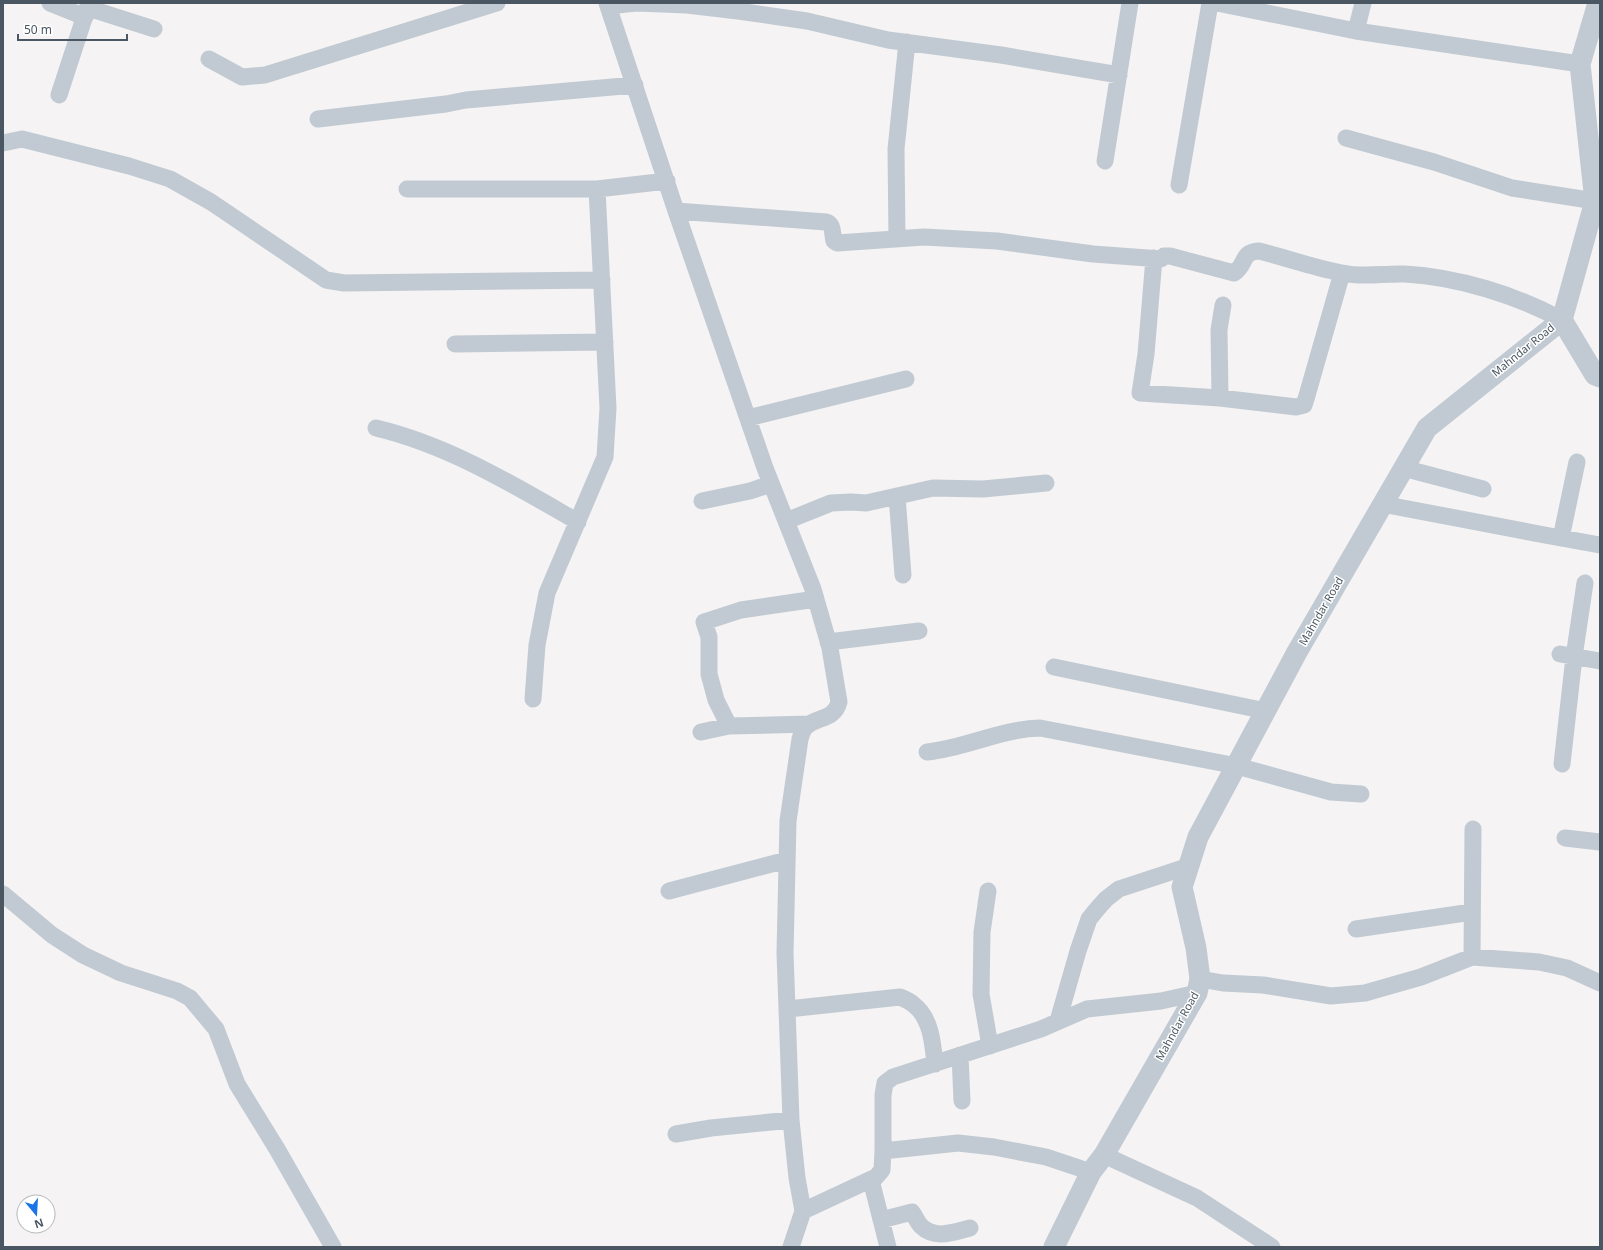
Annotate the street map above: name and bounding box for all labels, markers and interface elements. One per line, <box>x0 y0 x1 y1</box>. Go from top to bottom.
scale bar <box>18 16 127 42</box>
text: 50 m <box>24 21 52 38</box>
street label: Mahndar Road <box>1488 320 1557 380</box>
street label: Mahndar Road <box>1295 574 1346 648</box>
street label: Mahndar Road <box>1151 989 1202 1063</box>
north arrow <box>16 1194 56 1234</box>
text: N <box>33 1215 46 1233</box>

